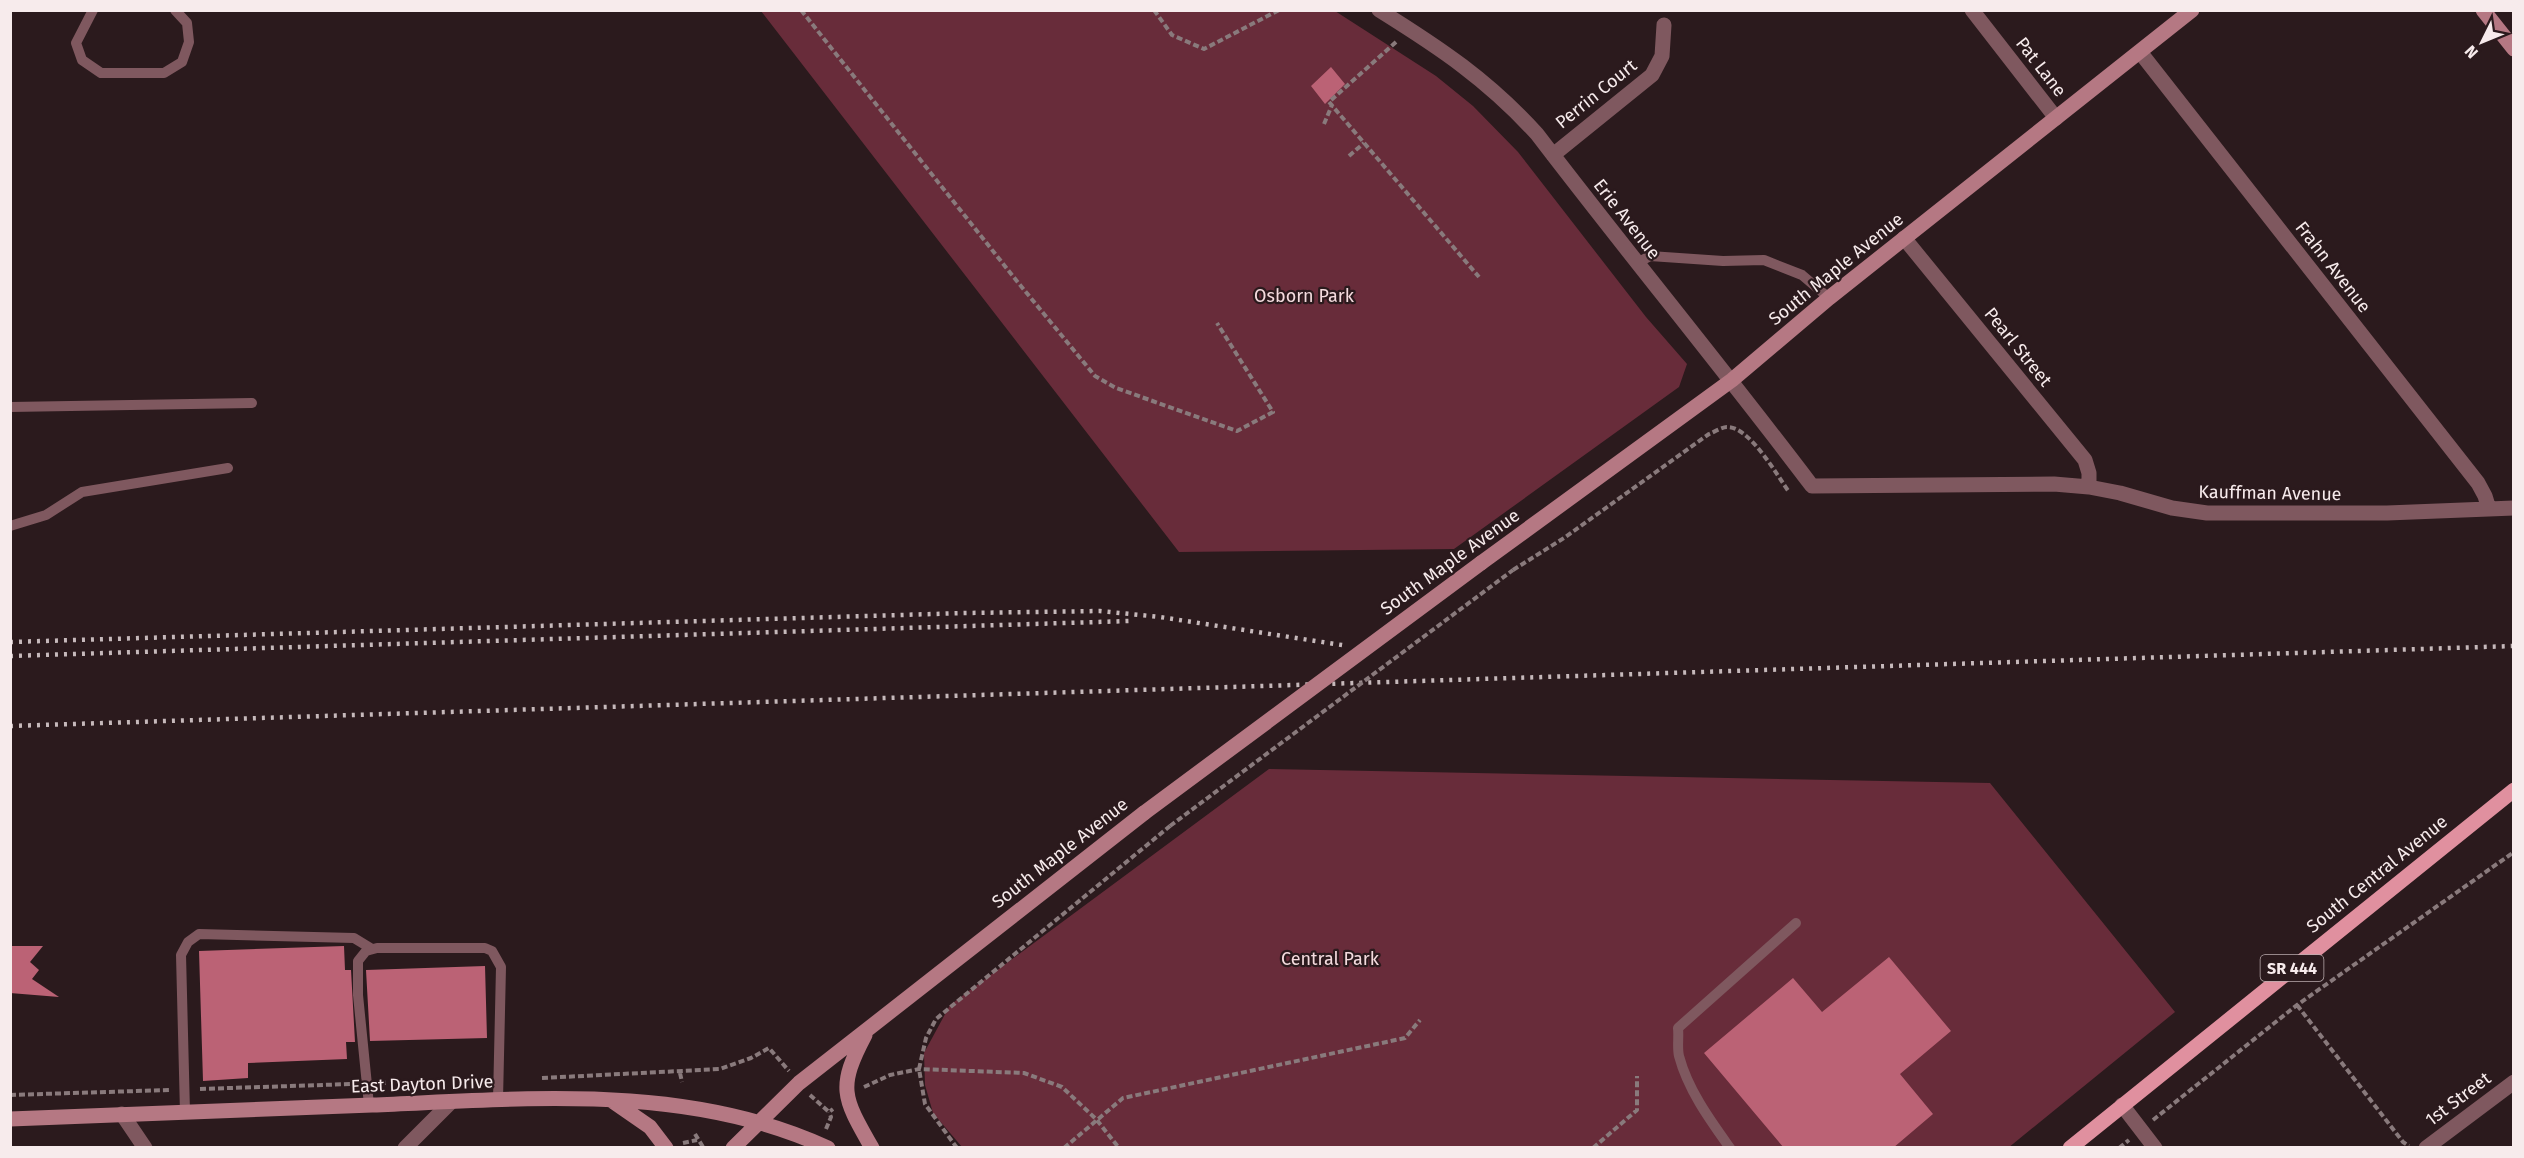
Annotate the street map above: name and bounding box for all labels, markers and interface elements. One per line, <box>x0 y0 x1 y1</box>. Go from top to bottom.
north arrow <box>2452 12 2512 72</box>
street label: Pat Lane <box>2011 33 2071 101</box>
text: N <box>2461 42 2482 62</box>
street label: Perrin Court <box>1551 54 1641 133</box>
street label: Erie Avenue <box>1589 174 1665 264</box>
street label: South Maple Avenue <box>1764 208 1908 330</box>
street label: Frahn Avenue <box>2290 217 2376 317</box>
park label: Osborn Park <box>1254 285 1355 307</box>
street label: Pearl Street <box>1980 303 2057 391</box>
street label: Kauffman Avenue <box>2198 481 2342 505</box>
street label: South Maple Avenue <box>1376 504 1524 620</box>
street label: South Maple Avenue <box>988 793 1132 913</box>
street label: South Central Avenue <box>2302 810 2452 938</box>
park label: Central Park <box>1281 948 1380 970</box>
road number: SR 444 <box>2260 955 2324 981</box>
street label: 1st Street <box>2421 1067 2495 1131</box>
street label: East Dayton Drive <box>350 1071 494 1097</box>

